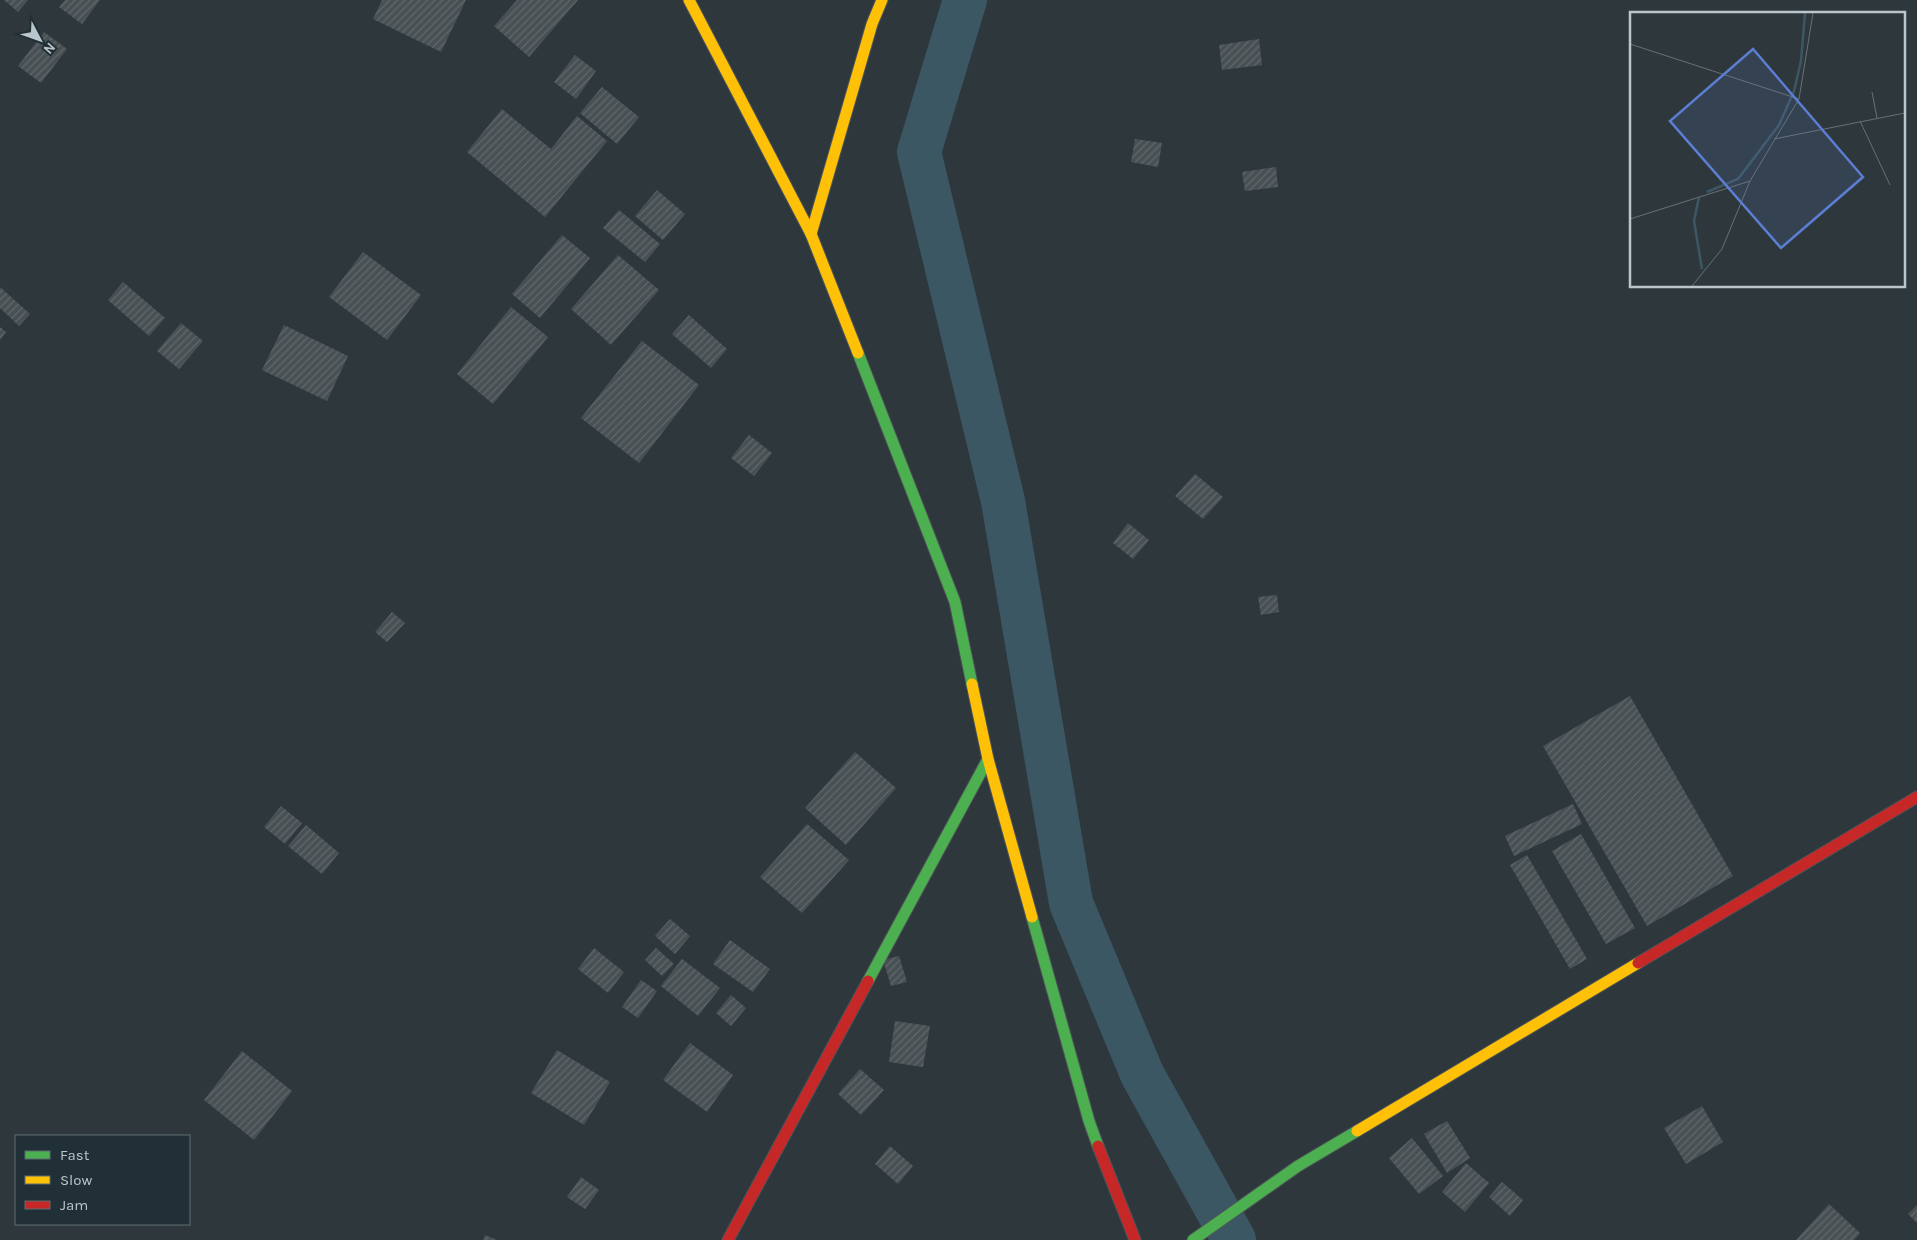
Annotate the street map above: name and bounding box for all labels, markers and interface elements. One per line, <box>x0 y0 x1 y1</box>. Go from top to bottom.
inset map <box>1630 12 1904 288</box>
north arrow <box>15 15 65 65</box>
text: N <box>40 39 59 58</box>
legend <box>15 1135 190 1225</box>
text: Fast <box>60 1146 90 1164</box>
text: Slow <box>60 1171 92 1189</box>
text: Jam <box>60 1196 88 1214</box>

